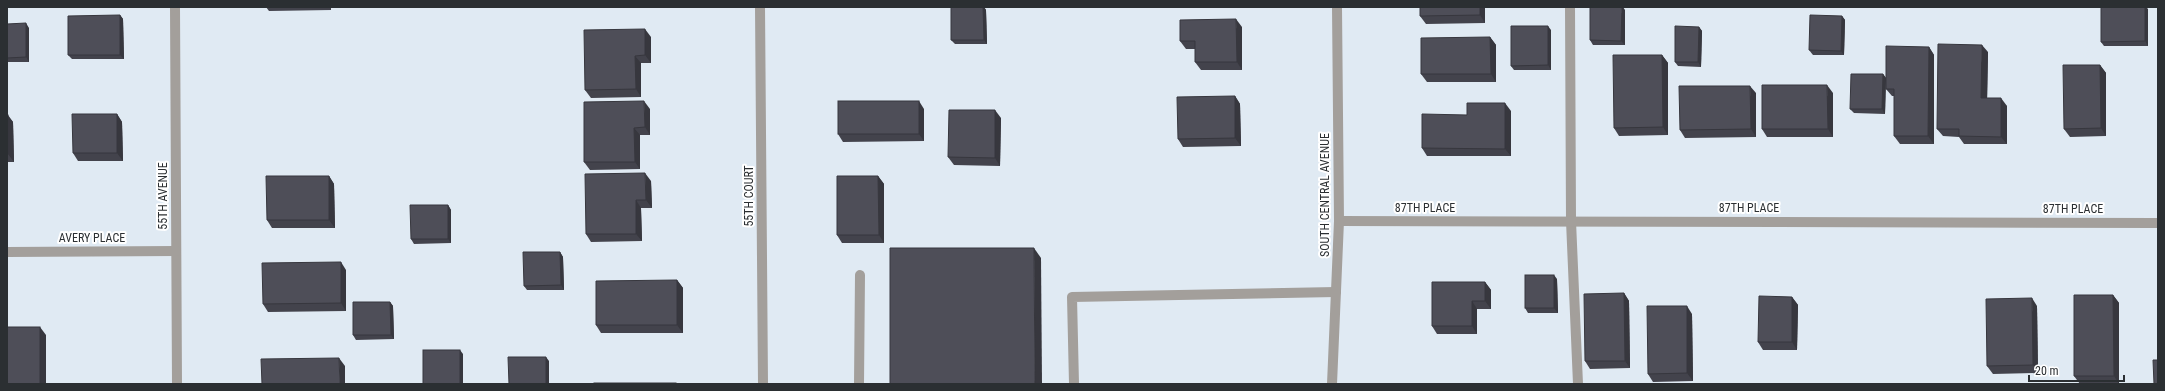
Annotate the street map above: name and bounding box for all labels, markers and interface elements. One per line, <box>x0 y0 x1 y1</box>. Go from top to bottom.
street label: SOUTH CENTRAL AVENUE <box>1318 133 1332 257</box>
street label: 55TH AVENUE <box>156 162 170 230</box>
street label: 55TH COURT <box>742 165 756 227</box>
street label: 87TH PLACE <box>1395 201 1455 215</box>
street label: 87TH PLACE <box>1719 201 1779 215</box>
street label: 87TH PLACE <box>2043 202 2103 216</box>
street label: AVERY PLACE <box>59 231 125 245</box>
scale bar <box>2029 357 2124 383</box>
text: 20 m <box>2035 364 2059 378</box>

